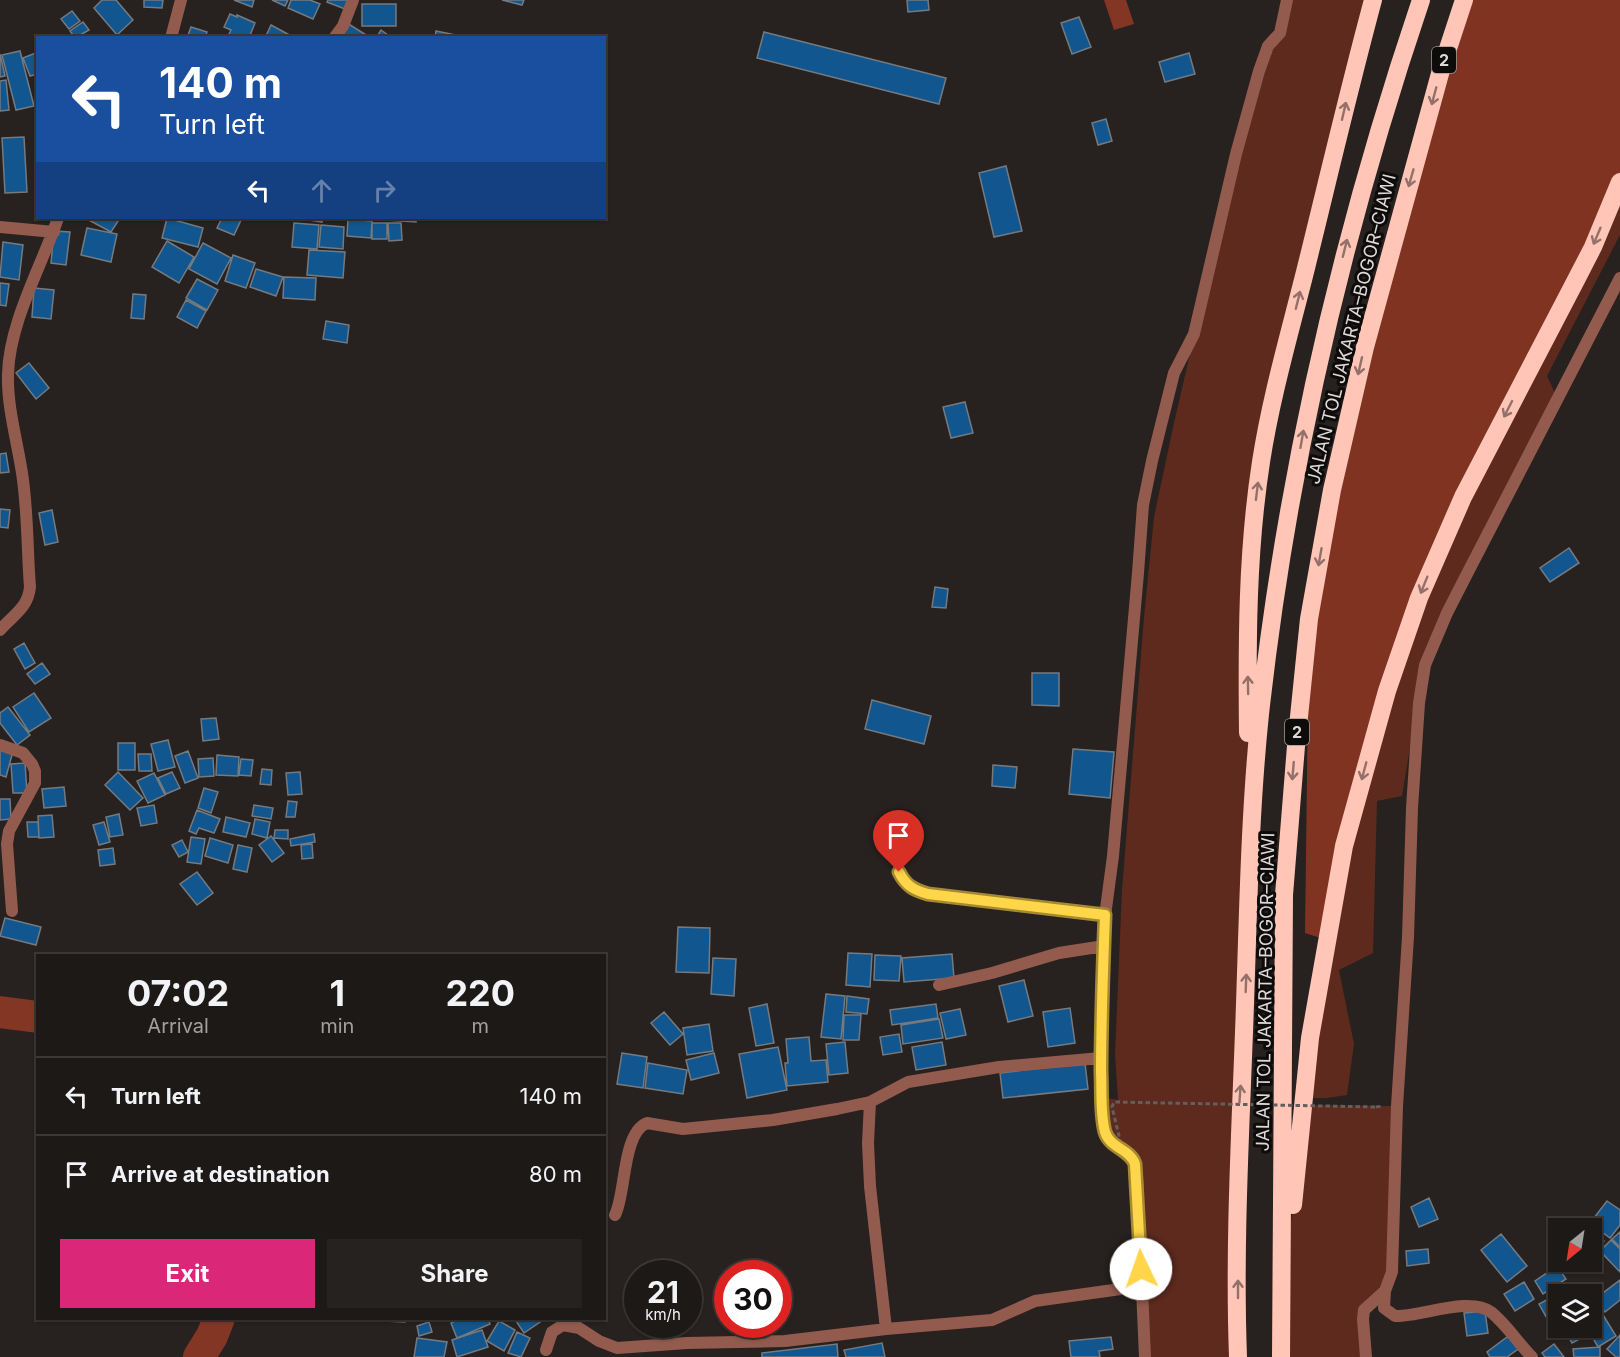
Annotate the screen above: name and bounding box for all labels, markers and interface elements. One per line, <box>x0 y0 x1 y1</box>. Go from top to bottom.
road number: 2 <box>1432 47 1456 73</box>
text: 140 m <box>159 57 282 108</box>
icon: left <box>60 60 138 138</box>
one-way arrow <box>1428 86 1439 105</box>
one-way arrow <box>1338 102 1350 121</box>
text: Turn left <box>159 108 265 141</box>
one-way arrow <box>1405 168 1416 187</box>
street label: JALAN TOL JAKARTA–BOGOR–CIAWI <box>1302 172 1400 486</box>
icon: left <box>242 174 275 207</box>
icon: ahead <box>305 174 338 207</box>
icon: right <box>368 174 401 207</box>
one-way arrow <box>1591 227 1602 245</box>
one-way arrow <box>1340 239 1352 258</box>
one-way arrow <box>1292 291 1304 310</box>
one-way arrow <box>1354 356 1366 375</box>
one-way arrow <box>1502 400 1514 417</box>
one-way arrow <box>1297 429 1308 449</box>
one-way arrow <box>1252 481 1263 501</box>
one-way arrow <box>1314 546 1325 566</box>
one-way arrow <box>1418 575 1429 594</box>
one-way arrow <box>1242 676 1253 696</box>
road number: 2 <box>1285 719 1309 745</box>
one-way arrow <box>1288 761 1299 780</box>
one-way arrow <box>1358 761 1370 780</box>
pin <box>873 810 924 872</box>
icon: arrive <box>882 819 915 852</box>
street label: JALAN TOL JAKARTA–BOGOR–CIAWI <box>1252 832 1278 1152</box>
text: 07:02 <box>127 971 229 1015</box>
text: 1 <box>330 971 345 1015</box>
text: 220 <box>445 971 515 1015</box>
one-way arrow <box>1240 974 1251 994</box>
text: Arrival <box>147 1014 209 1038</box>
text: min <box>320 1014 354 1038</box>
text: m <box>471 1014 489 1038</box>
icon: left <box>60 1080 93 1113</box>
text: Turn left <box>111 1083 201 1109</box>
text: 140 m <box>520 1083 582 1109</box>
one-way arrow <box>1235 1085 1246 1105</box>
icon: arrive <box>60 1158 93 1191</box>
text: Arrive at destination <box>111 1161 330 1187</box>
text: 80 m <box>529 1161 582 1187</box>
north arrow <box>1548 1218 1602 1272</box>
map controls <box>1548 1218 1602 1338</box>
position arrow <box>1109 1237 1173 1301</box>
button: Exit <box>60 1239 315 1308</box>
button: Share <box>327 1239 582 1308</box>
speed limit sign: 30 <box>714 1260 792 1338</box>
text: 21 <box>647 1274 679 1310</box>
one-way arrow <box>1232 1280 1244 1300</box>
button: layers <box>1548 1284 1602 1338</box>
text: km/h <box>645 1305 681 1324</box>

